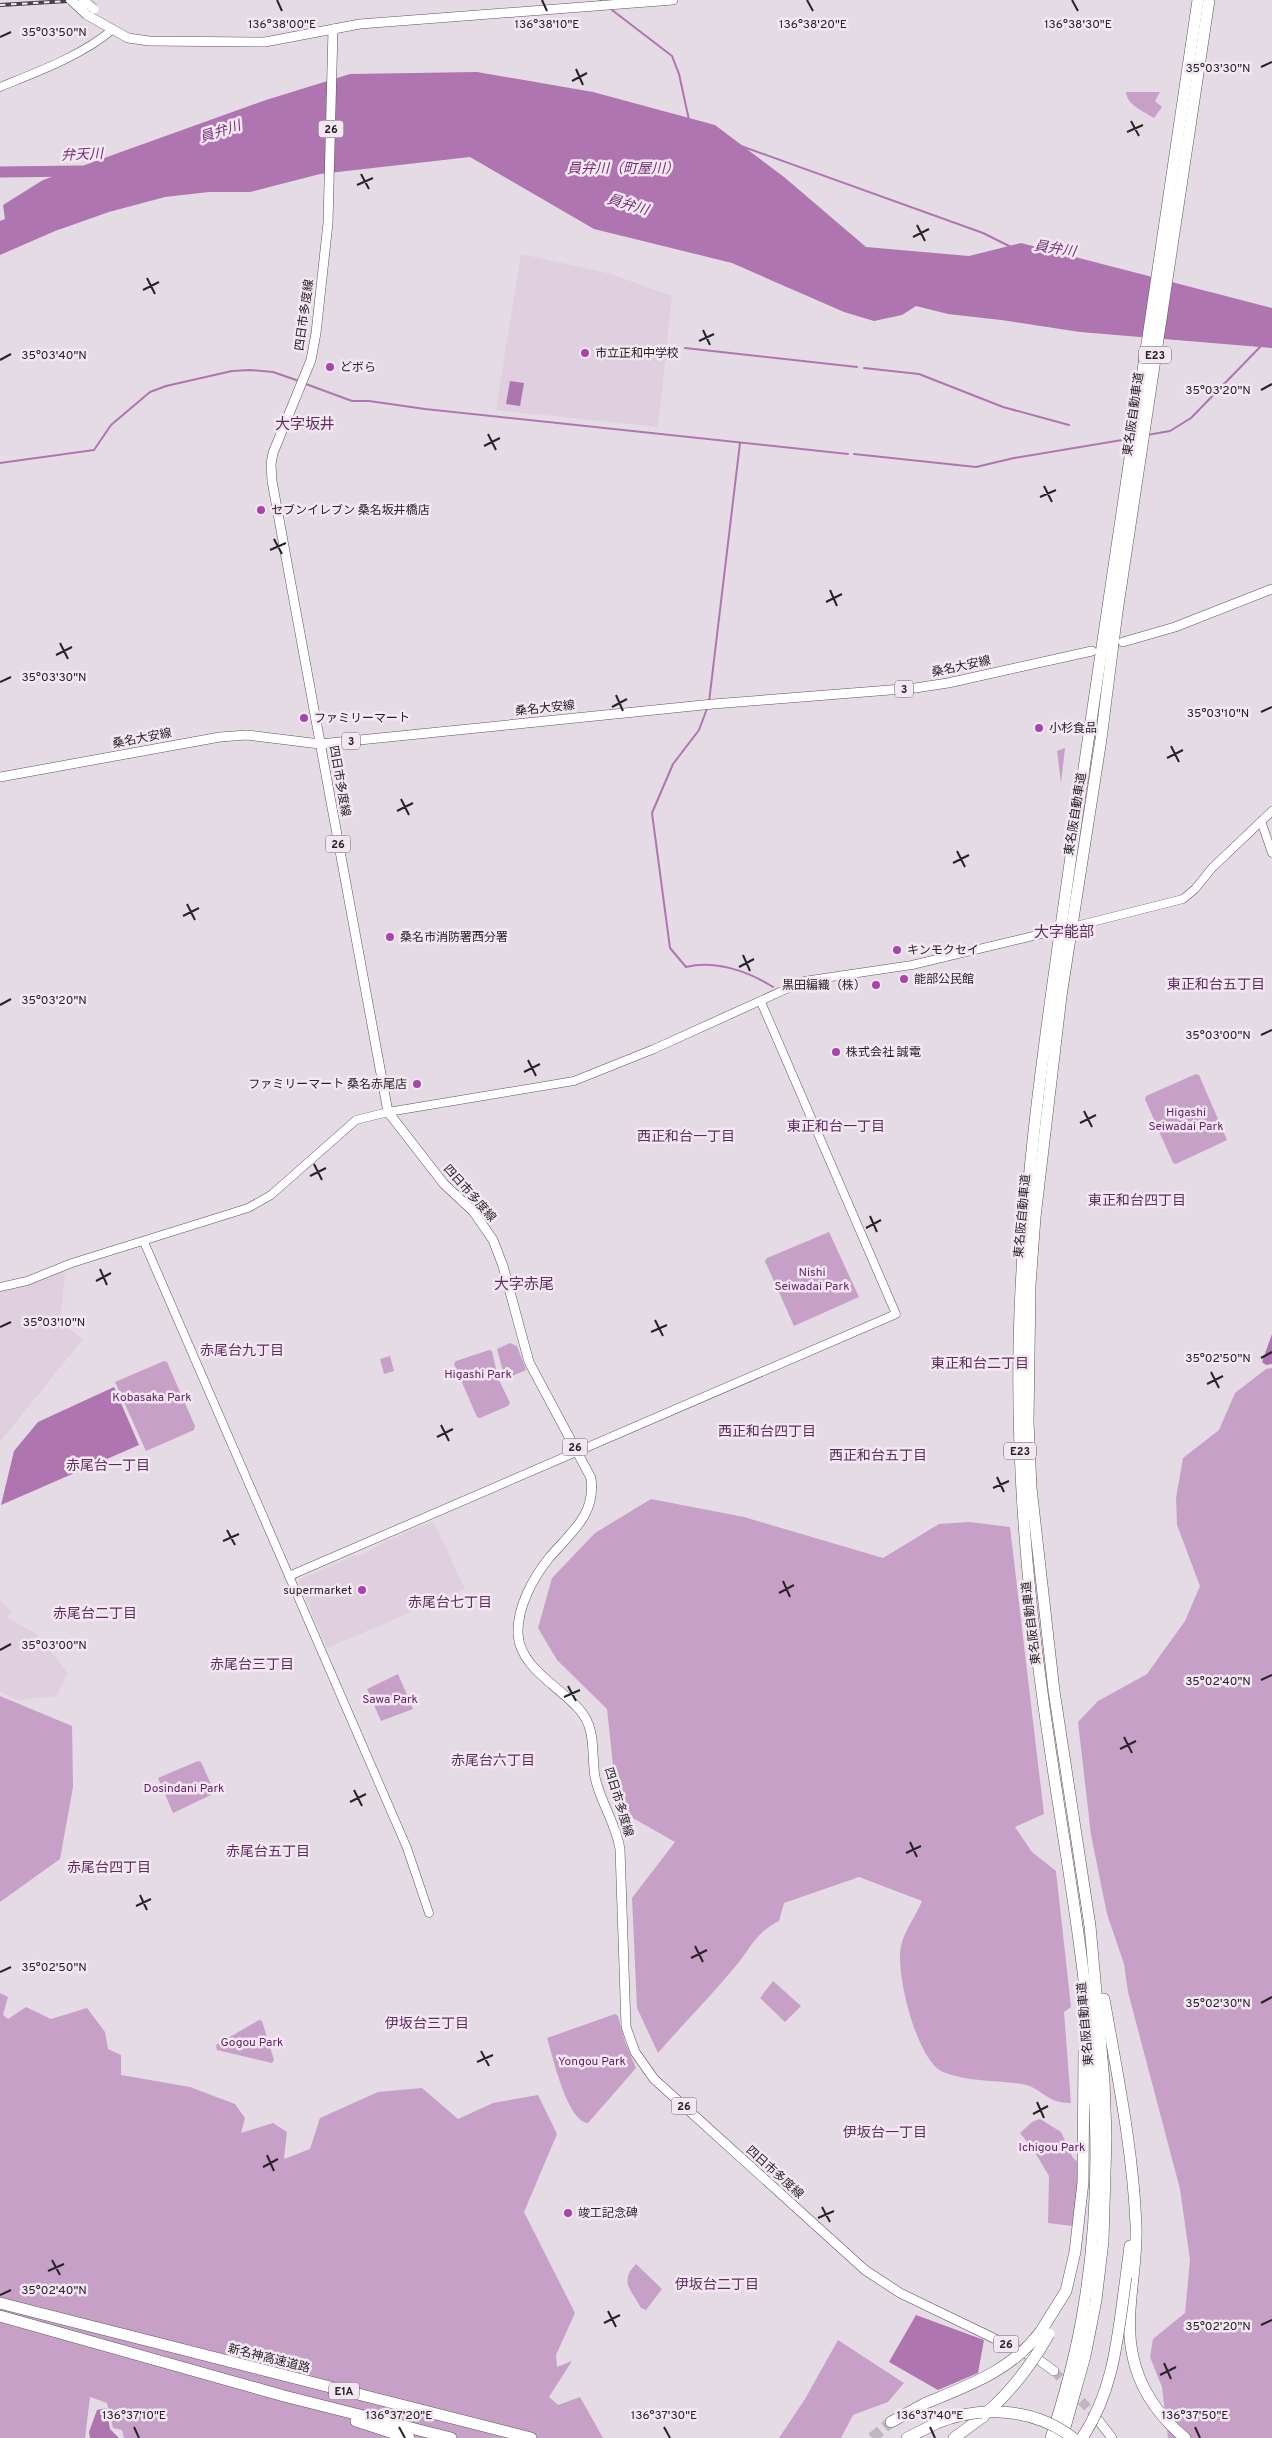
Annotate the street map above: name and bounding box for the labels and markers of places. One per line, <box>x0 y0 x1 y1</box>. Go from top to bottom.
place label: 市立正和中学校 <box>595 346 679 362</box>
marker: 市立正和中学校 <box>579 347 591 359</box>
place label: どボら <box>340 360 376 376</box>
marker: どボら <box>324 361 336 373</box>
place label: セブンイレブン 桑名坂井橋店 <box>271 503 430 519</box>
marker: セブンイレブン 桑名坂井橋店 <box>255 504 267 516</box>
place label: ファミリーマート <box>314 711 410 727</box>
marker: ファミリーマート <box>298 712 310 724</box>
place label: 小杉食品 <box>1049 721 1097 737</box>
marker: 小杉食品 <box>1033 722 1045 734</box>
place label: 桑名市消防署西分署 <box>400 930 508 946</box>
marker: 桑名市消防署西分署 <box>384 931 396 943</box>
place label: キンモクセイ <box>907 943 979 959</box>
marker: キンモクセイ <box>891 944 903 956</box>
place label: 能部公民館 <box>914 972 974 988</box>
marker: 能部公民館 <box>898 973 910 985</box>
place label: 黒田編織（株） <box>782 978 866 994</box>
marker: 黒田編織（株） <box>870 979 882 991</box>
place label: 株式会社 誠電 <box>846 1045 921 1061</box>
marker: 株式会社 誠電 <box>830 1046 842 1058</box>
place label: ファミリーマート 桑名赤尾店 <box>248 1077 407 1093</box>
marker: ファミリーマート 桑名赤尾店 <box>411 1078 423 1090</box>
place label: supermarket <box>283 1583 352 1599</box>
marker: supermarket <box>356 1584 368 1596</box>
place label: 竣工記念碑 <box>578 2206 638 2222</box>
marker: 竣工記念碑 <box>562 2207 574 2219</box>

